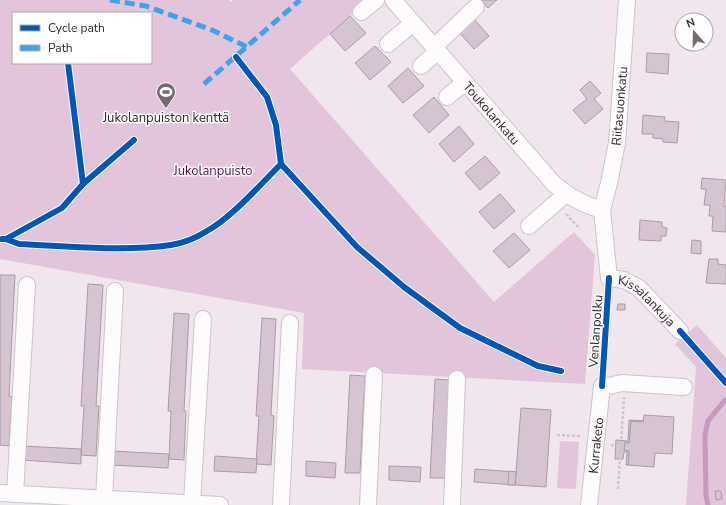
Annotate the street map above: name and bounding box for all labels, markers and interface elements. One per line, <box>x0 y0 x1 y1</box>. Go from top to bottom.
legend <box>12 12 152 64</box>
north arrow <box>674 12 714 52</box>
text: N <box>684 15 697 32</box>
text: Cycle path <box>48 20 105 36</box>
text: Path <box>48 40 73 56</box>
street label: Riitasuonkatu <box>608 66 632 146</box>
street label: Toukolankatu <box>458 78 524 149</box>
sports icon: Jukolanpuiston kenttä <box>155 81 177 109</box>
place label: Jukolanpuiston kenttä <box>102 109 229 127</box>
park label: Jukolanpuisto <box>173 162 252 180</box>
street label: Kissalankuja <box>617 271 679 331</box>
street label: Venlanpolku <box>584 294 608 369</box>
street label: Kurraketo <box>584 416 609 474</box>

